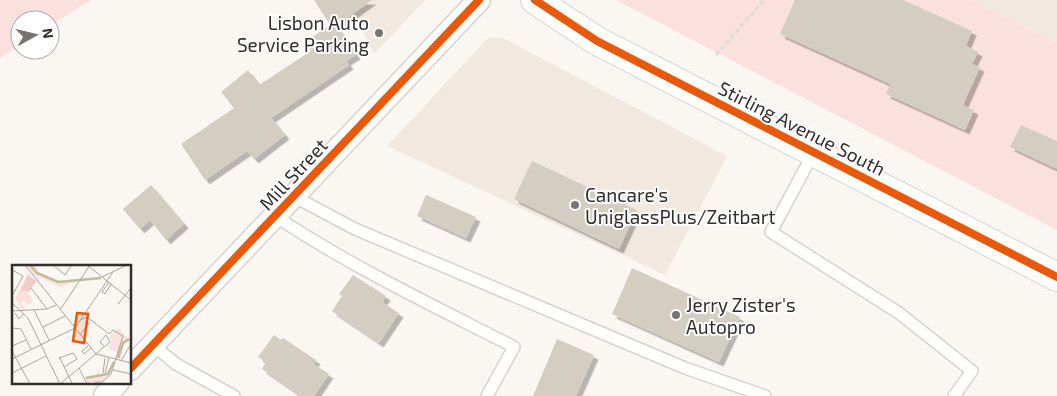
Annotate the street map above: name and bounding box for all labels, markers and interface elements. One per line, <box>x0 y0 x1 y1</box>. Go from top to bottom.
north arrow <box>10 10 60 60</box>
place label: Lisbon Auto Service Parking <box>237 11 369 56</box>
text: N <box>39 27 57 39</box>
marker: Lisbon Auto Service Parking <box>373 27 385 39</box>
street label: Stirling Avenue South <box>715 76 889 180</box>
street label: Mill Street <box>254 134 332 214</box>
place label: Cancare's UniglassPlus/Zeitbart <box>585 183 776 228</box>
marker: Cancare's UniglassPlus/Zeitbart <box>569 199 581 211</box>
inset map <box>12 265 131 384</box>
place label: Jerry Zister's Autopro <box>686 293 796 338</box>
marker: Jerry Zister's Autopro <box>670 309 682 321</box>

